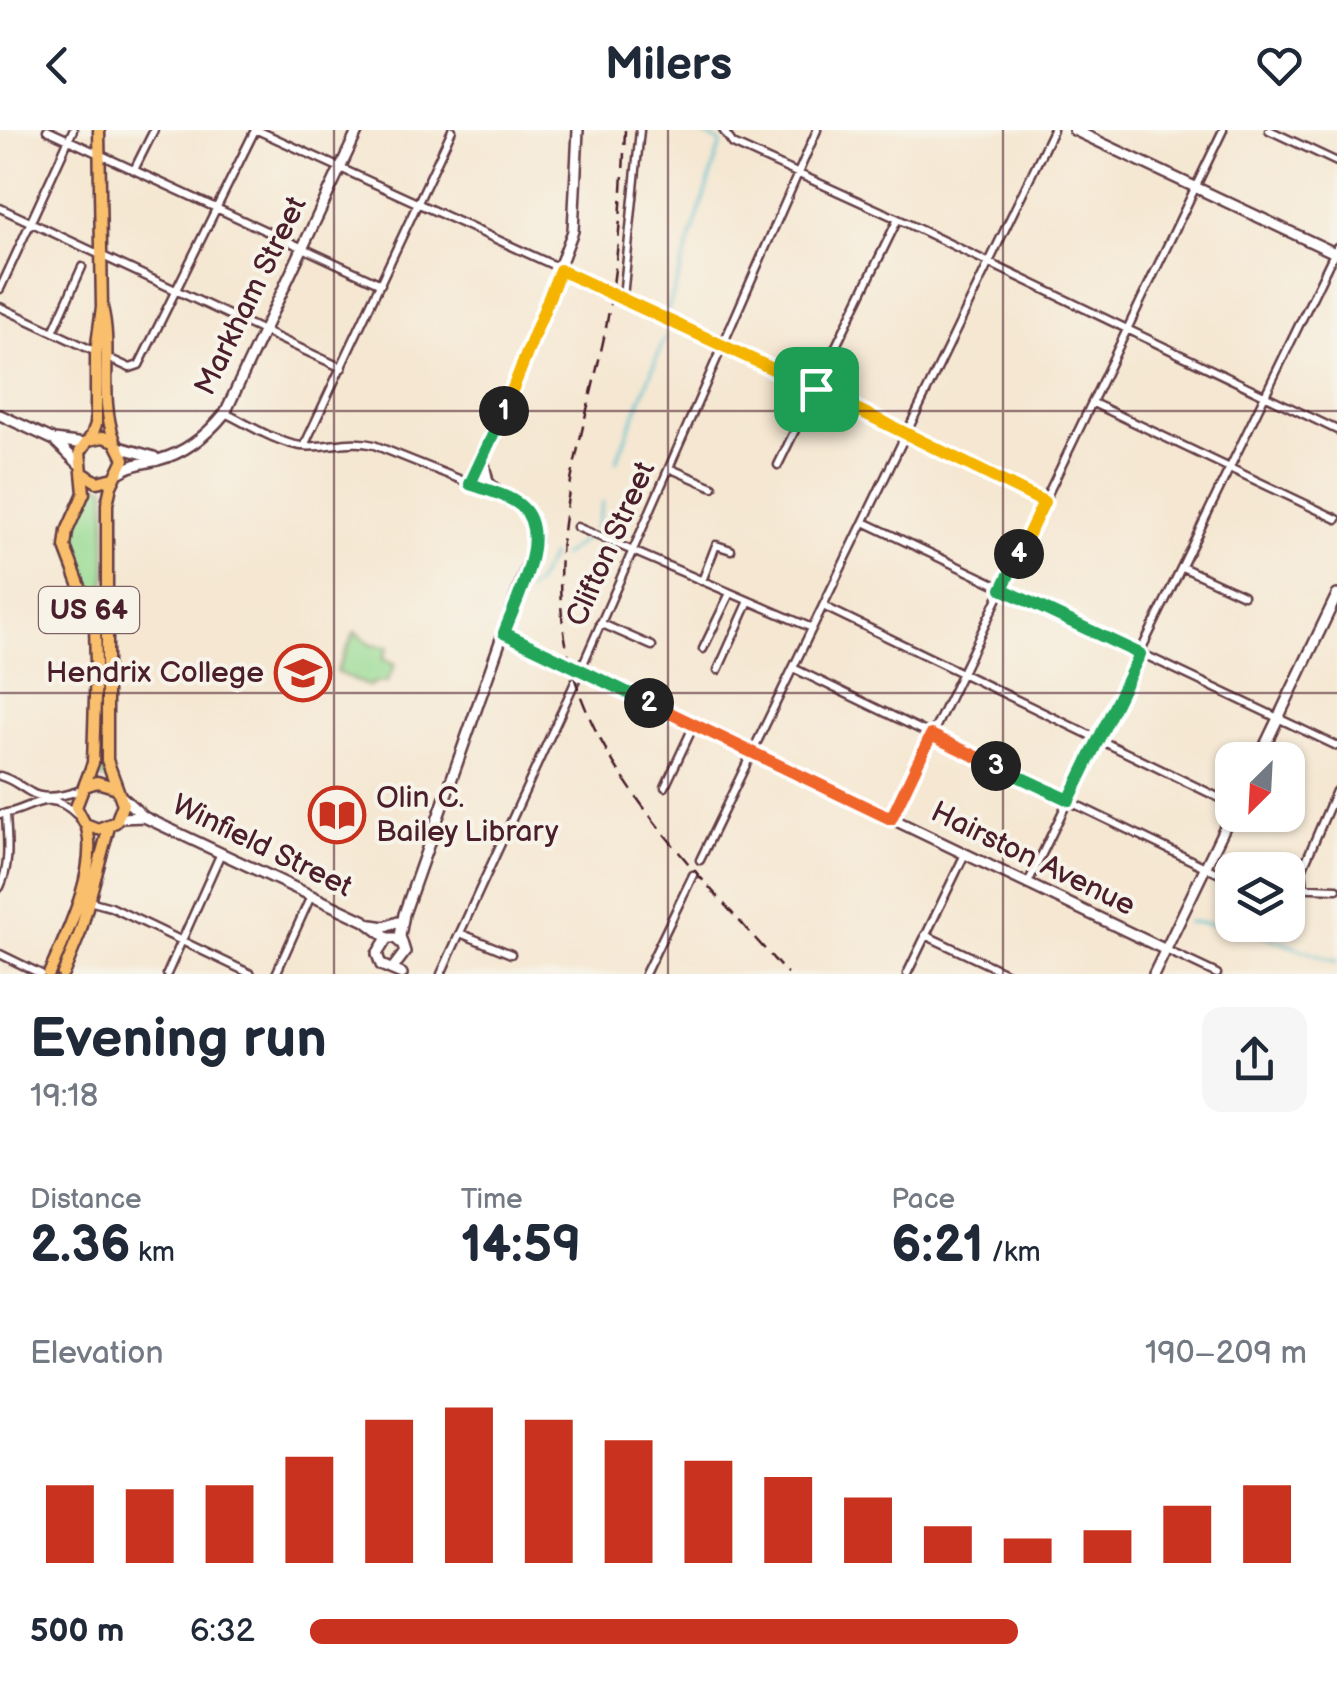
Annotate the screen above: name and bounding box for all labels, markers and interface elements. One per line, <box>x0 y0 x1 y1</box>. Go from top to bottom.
icon: back <box>30 38 85 93</box>
text: Milers <box>605 38 732 93</box>
icon: heart <box>1252 38 1307 93</box>
street label: Markham Street <box>187 191 315 401</box>
pin <box>774 347 859 432</box>
icon: arrive <box>789 362 844 417</box>
pin: 1 <box>479 386 529 436</box>
text: 1 <box>498 394 510 427</box>
street label: Clifton Street <box>559 456 663 632</box>
pin: 4 <box>994 529 1044 579</box>
text: 4 <box>1011 537 1027 570</box>
road number: US 64 <box>39 587 139 633</box>
school or university icon: Hendrix College <box>273 643 333 703</box>
place label: Hendrix College <box>46 655 264 691</box>
pin: 2 <box>624 678 674 728</box>
text: 2 <box>641 686 657 719</box>
pin: 3 <box>971 741 1021 791</box>
north arrow <box>1215 742 1305 832</box>
map controls <box>1215 742 1305 942</box>
text: 3 <box>988 749 1004 782</box>
place label: Olin C. Bailey Library <box>376 780 559 850</box>
library icon: Olin C. Bailey Library <box>307 785 367 845</box>
street label: Winfield Street <box>166 787 358 905</box>
street label: Hairston Avenue <box>925 794 1141 924</box>
button: layers <box>1215 852 1305 942</box>
text: Evening run <box>30 1006 327 1073</box>
button: share <box>1202 1007 1307 1112</box>
text: 19:18 <box>30 1077 98 1116</box>
text: Distance <box>30 1183 142 1216</box>
text: Time <box>461 1183 523 1216</box>
text: Pace <box>891 1183 955 1216</box>
text: 2.36 <box>30 1216 130 1276</box>
text: 14:59 <box>461 1216 581 1276</box>
text: 6:21 <box>891 1216 984 1276</box>
text: km <box>130 1236 175 1269</box>
text: /km <box>984 1236 1041 1269</box>
text: Elevation <box>30 1334 163 1373</box>
text: 190–209 m <box>1145 1334 1307 1373</box>
text: 500 m <box>30 1612 124 1651</box>
text: 6:32 <box>190 1612 255 1651</box>

